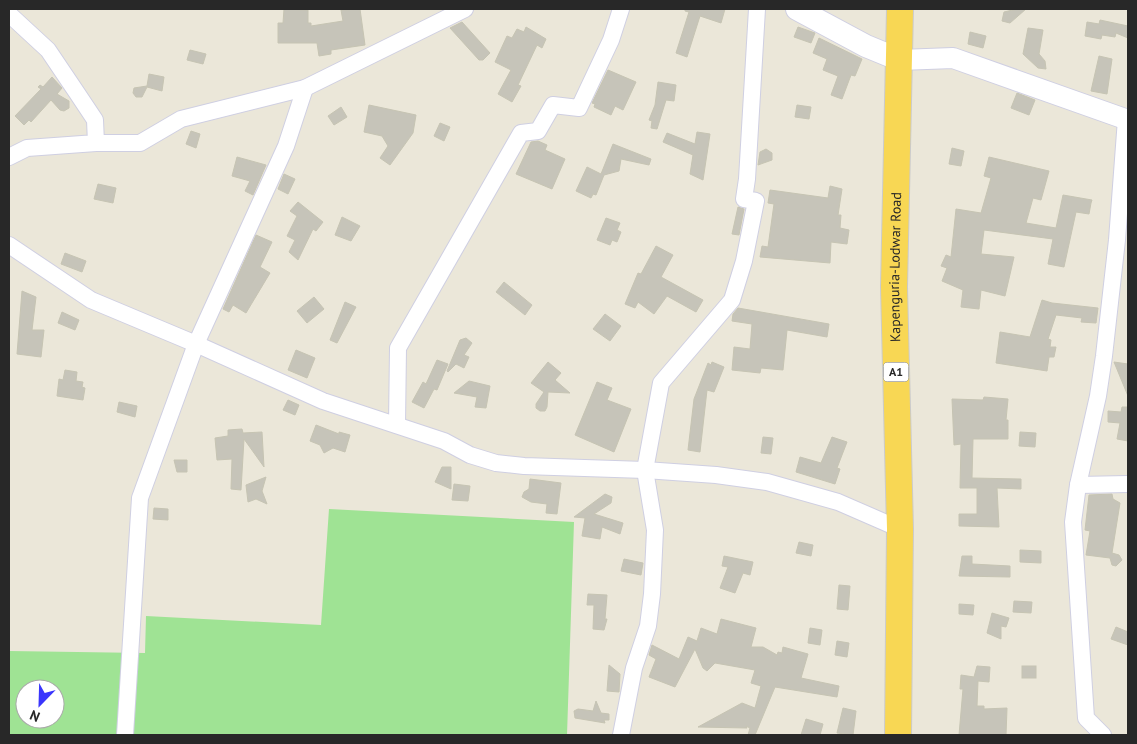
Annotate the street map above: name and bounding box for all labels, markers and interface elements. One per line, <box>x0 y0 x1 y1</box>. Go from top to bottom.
street label: Kapenguria-Lodwar Road <box>885 192 905 342</box>
road number: A1 <box>884 362 908 382</box>
north arrow <box>15 679 65 729</box>
text: N <box>27 706 43 726</box>

